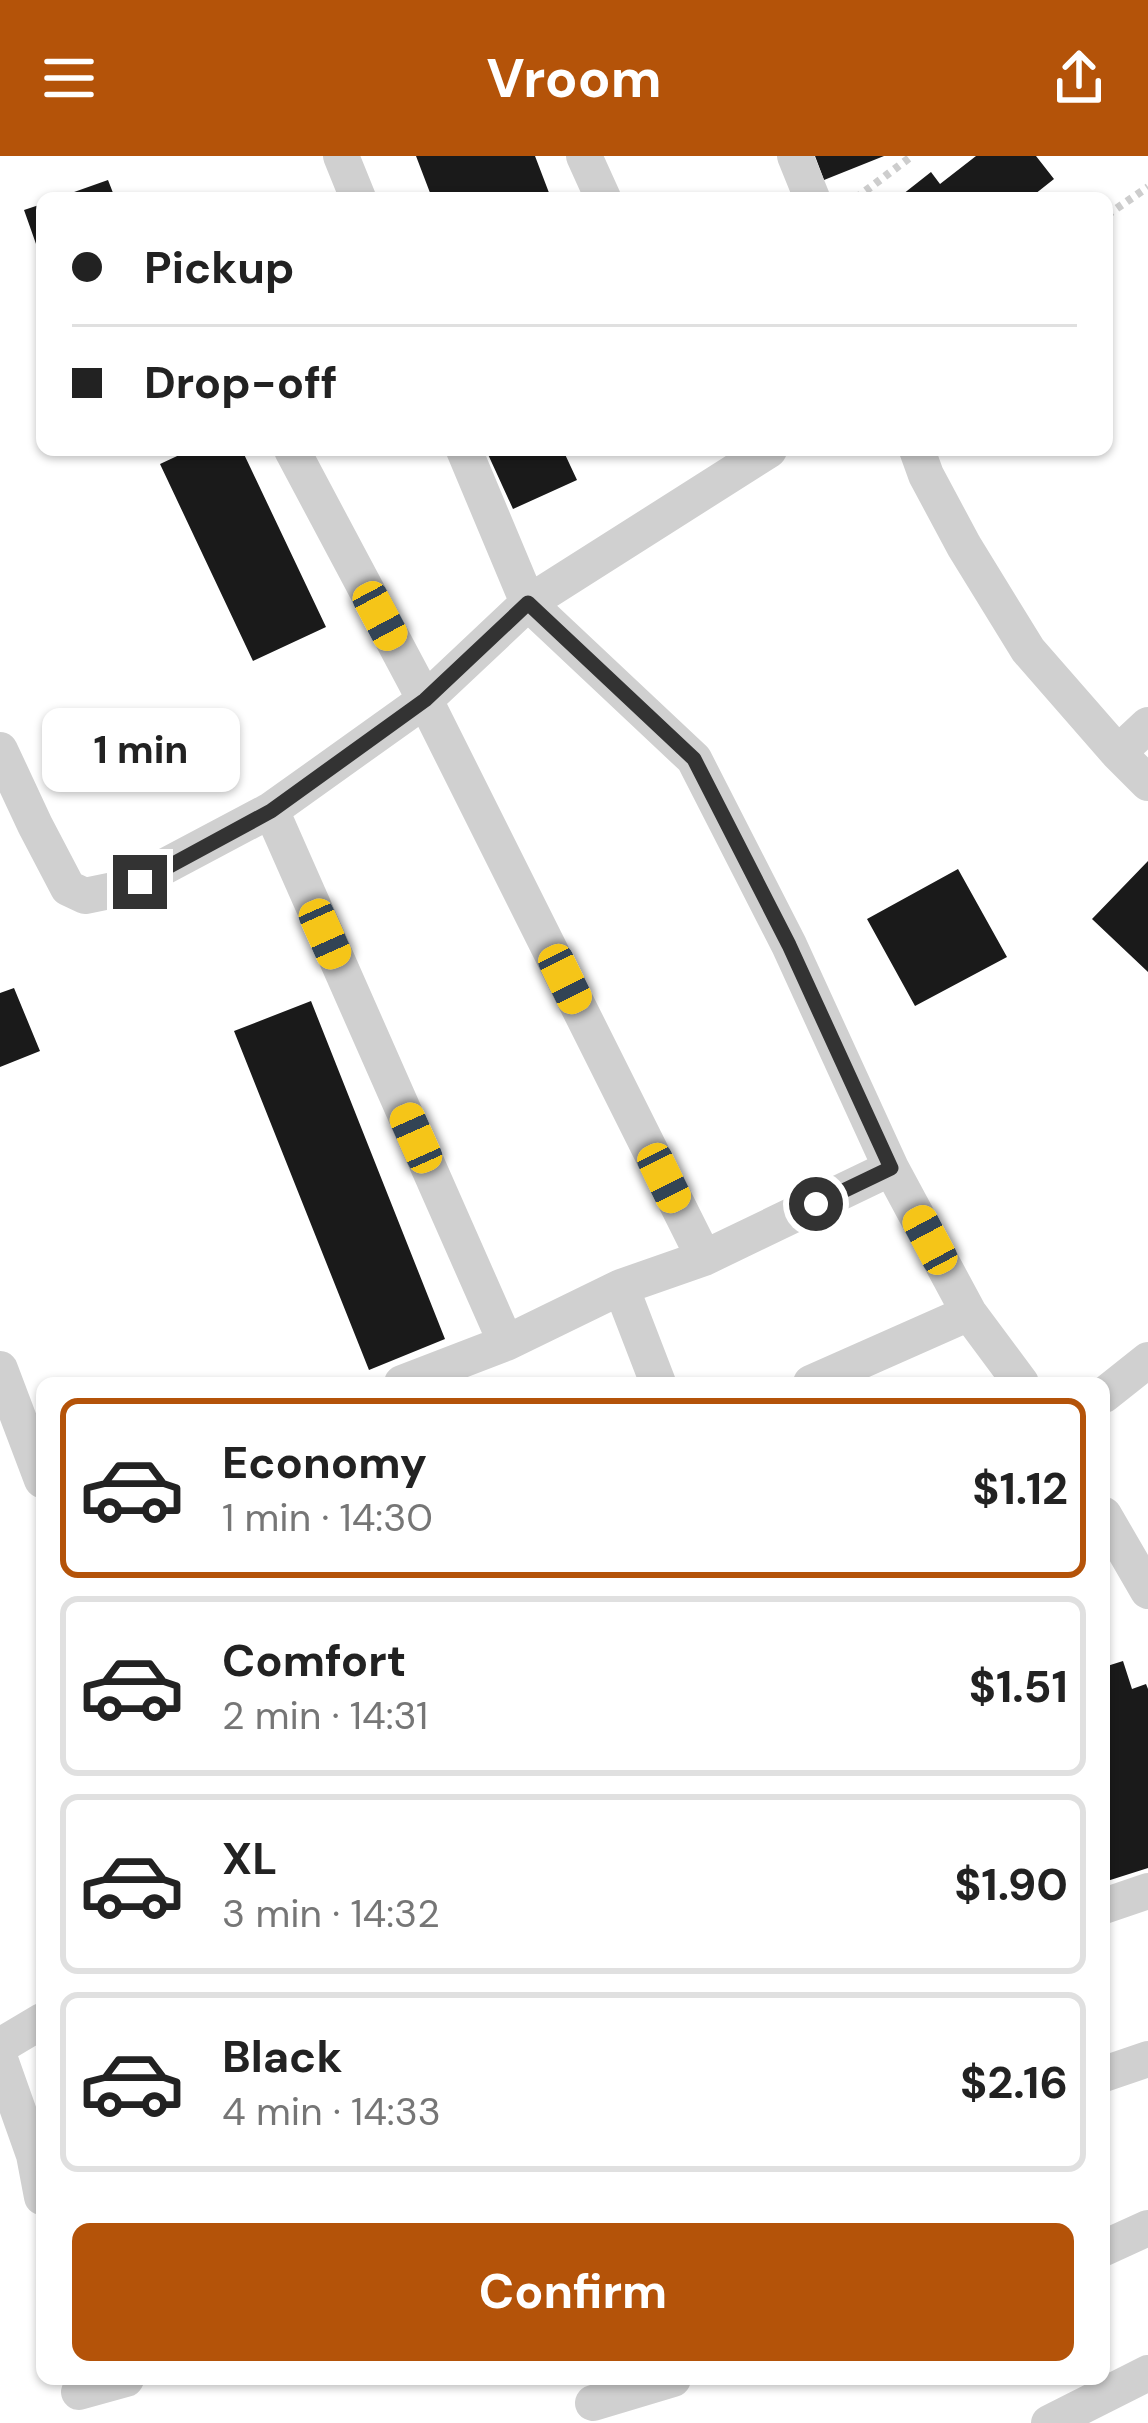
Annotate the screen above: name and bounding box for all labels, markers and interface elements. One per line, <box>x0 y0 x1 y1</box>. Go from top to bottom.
text: Vroom <box>486 43 662 114</box>
icon: menu <box>36 45 102 111</box>
icon: share <box>1046 45 1112 111</box>
text: Pickup <box>144 238 294 297</box>
text: Drop-off <box>144 353 338 412</box>
car <box>347 576 413 656</box>
callout: 1 min <box>41 708 239 792</box>
text: 1 min <box>94 724 188 775</box>
route end <box>113 855 167 909</box>
car <box>294 894 356 974</box>
car <box>533 939 597 1019</box>
car <box>385 1098 447 1178</box>
car <box>632 1138 696 1218</box>
route start <box>789 1177 843 1231</box>
car <box>897 1200 963 1280</box>
text: Economy <box>222 1433 427 1492</box>
icon: car <box>78 1434 186 1542</box>
text: $1.12 <box>972 1459 1068 1518</box>
text: 1 min · 14:30 <box>222 1492 433 1543</box>
text: Comfort <box>222 1631 406 1690</box>
icon: car <box>78 1632 186 1740</box>
text: $1.51 <box>969 1657 1068 1716</box>
text: 2 min · 14:31 <box>222 1690 428 1741</box>
text: XL <box>222 1829 277 1888</box>
icon: car <box>78 1830 186 1938</box>
text: $1.90 <box>954 1855 1068 1914</box>
text: 3 min · 14:32 <box>222 1888 440 1939</box>
text: Black <box>222 2027 342 2086</box>
icon: car <box>78 2028 186 2136</box>
text: $2.16 <box>960 2053 1068 2112</box>
text: 4 min · 14:33 <box>222 2086 441 2137</box>
button: Confirm <box>72 2223 1074 2361</box>

